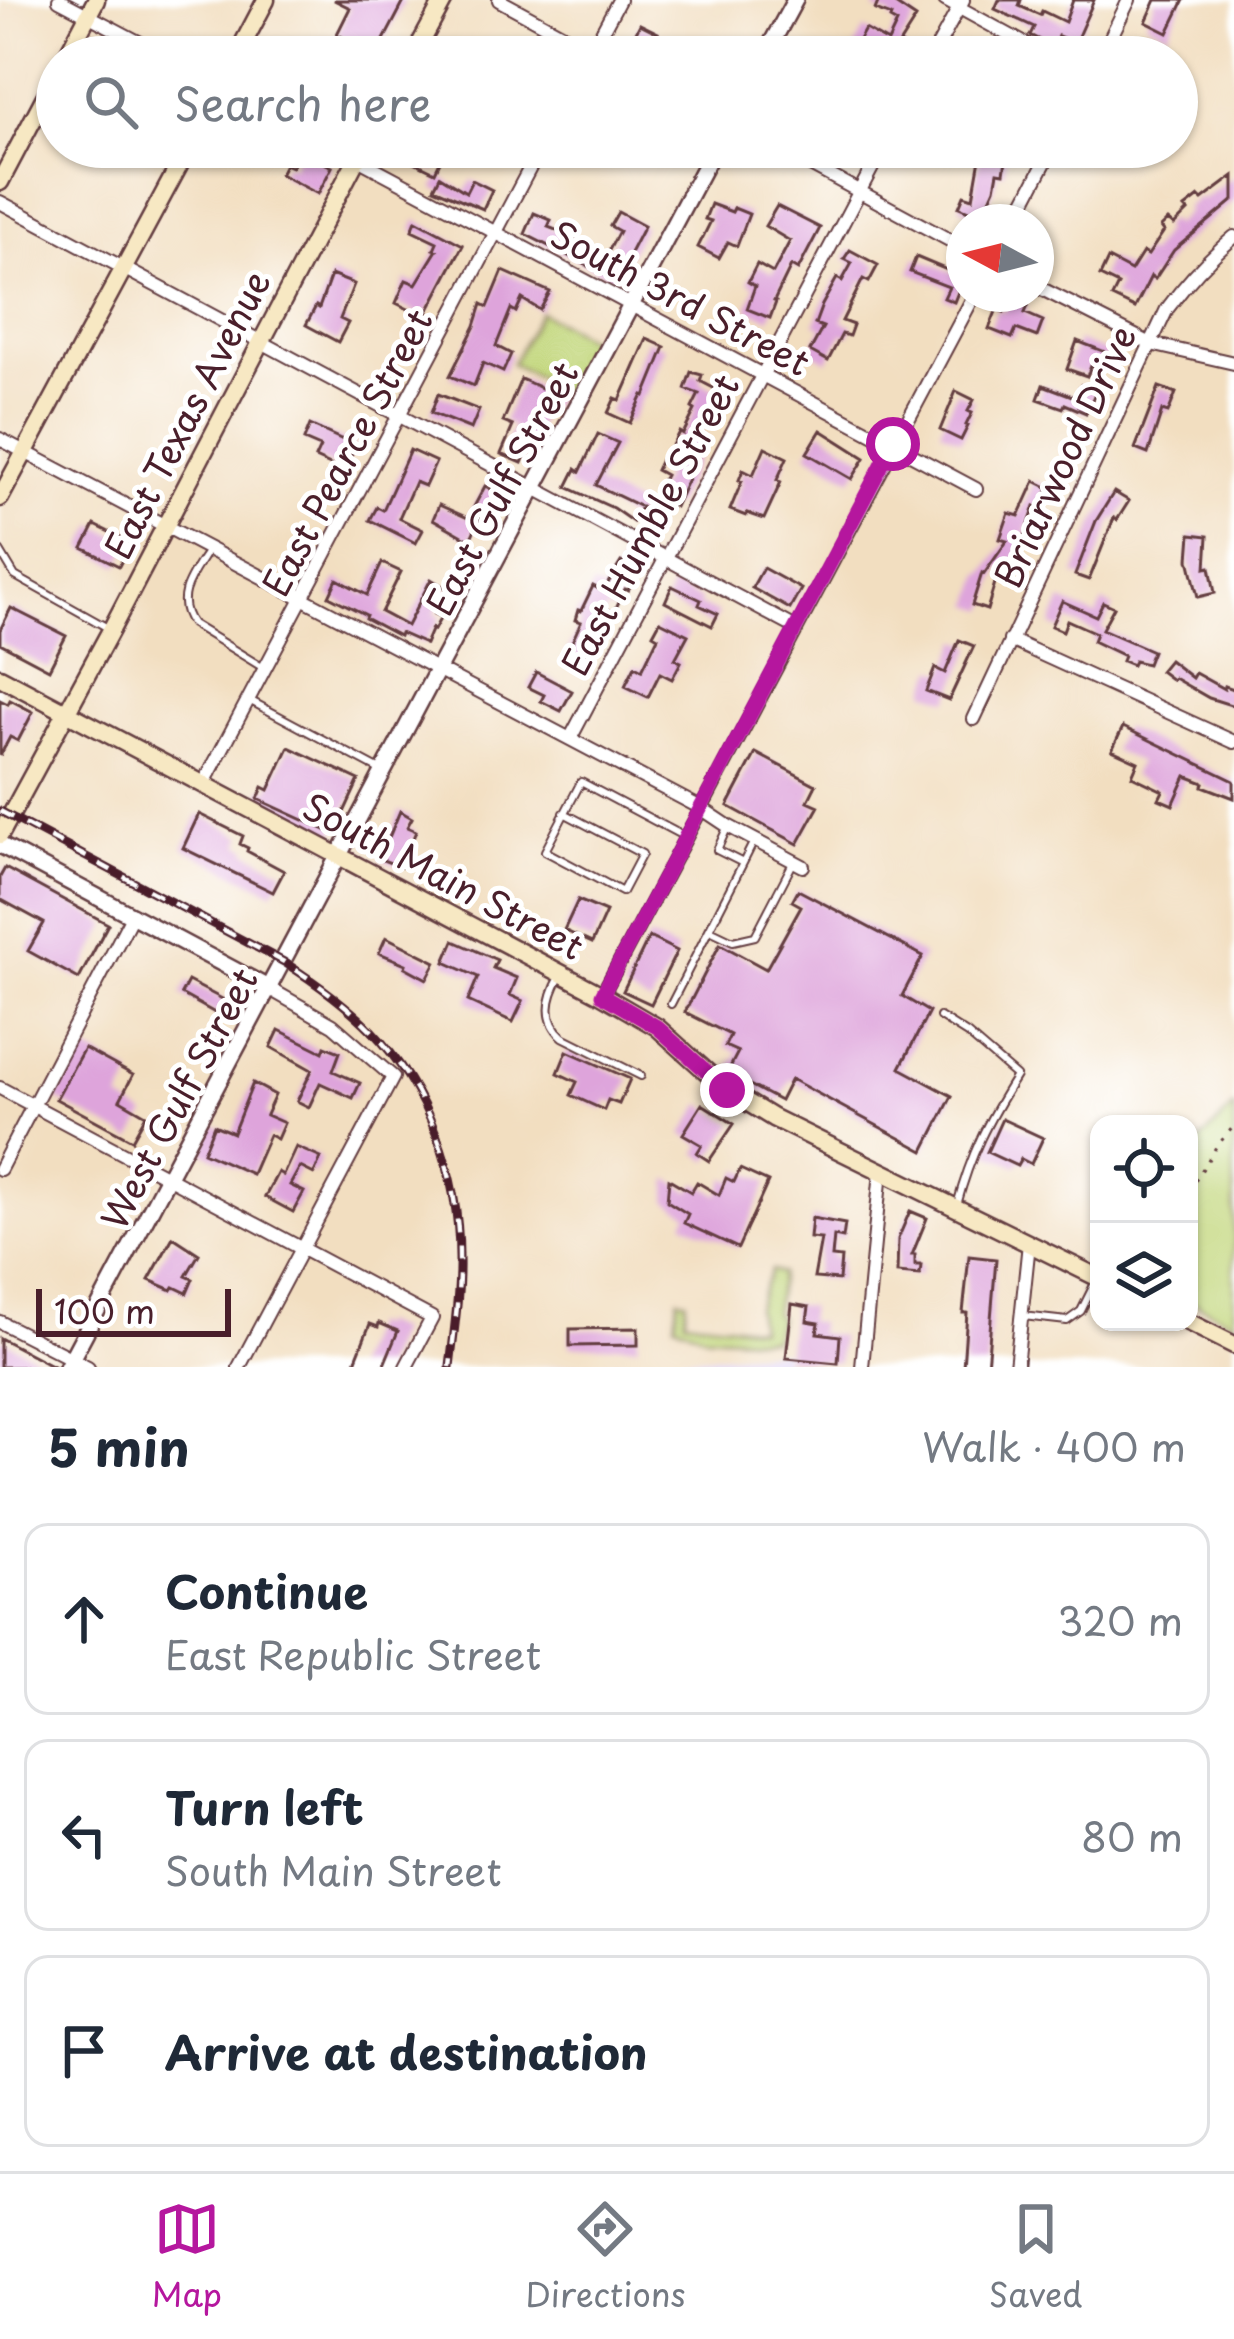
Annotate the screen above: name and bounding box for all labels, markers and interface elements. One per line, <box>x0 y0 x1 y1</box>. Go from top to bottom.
search box <box>36 36 1198 168</box>
text: Search here <box>174 68 431 136</box>
icon: search <box>78 69 144 135</box>
north arrow <box>946 204 1054 312</box>
street label: South 3rd Street <box>542 206 820 388</box>
street label: East Texas Avenue <box>90 260 282 568</box>
street label: East Pearce Street <box>247 299 445 605</box>
street label: Briarwood Drive <box>980 316 1148 596</box>
street label: East Gulf Street <box>411 352 591 624</box>
street label: East Humble Street <box>547 364 751 684</box>
route start <box>866 417 920 471</box>
street label: South Main Street <box>294 778 594 972</box>
street label: West Gulf Street <box>86 958 270 1238</box>
route end <box>700 1063 754 1117</box>
map controls <box>1090 1115 1198 1331</box>
button: locate <box>1090 1115 1198 1223</box>
button: layers <box>1090 1223 1198 1331</box>
scale bar <box>36 1283 231 1336</box>
text: 100 m <box>54 1285 155 1335</box>
text: 5 min <box>48 1407 190 1484</box>
text: Walk · 400 m <box>922 1416 1186 1475</box>
text: Continue <box>165 1556 368 1624</box>
icon: ahead <box>51 1586 117 1652</box>
text: 320 m <box>1058 1590 1183 1649</box>
text: East Republic Street <box>165 1624 541 1683</box>
text: Turn left <box>165 1772 364 1840</box>
icon: left <box>51 1802 117 1868</box>
text: 80 m <box>1081 1806 1183 1865</box>
text: South Main Street <box>165 1840 502 1899</box>
text: Arrive at destination <box>165 2017 648 2085</box>
icon: arrive <box>51 2018 117 2084</box>
tab: Map <box>152 2196 222 2318</box>
tab: Directions <box>525 2196 686 2318</box>
tab: Saved <box>989 2196 1082 2318</box>

